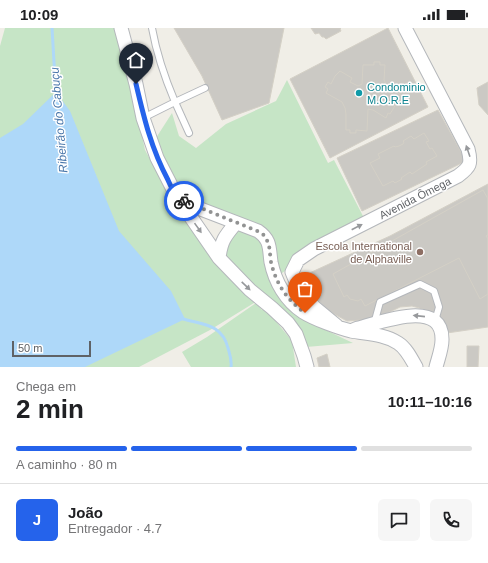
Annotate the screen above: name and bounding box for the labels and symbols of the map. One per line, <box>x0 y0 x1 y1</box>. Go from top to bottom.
pin <box>119 43 153 84</box>
water label: Ribeirão do Cabuçu <box>47 66 71 173</box>
place label: Condominio M.O.R.E <box>367 81 426 106</box>
marker: Condominio M.O.R.E <box>354 88 364 98</box>
one-way arrow <box>464 145 470 157</box>
street label: Avenida Ômega <box>377 174 454 221</box>
courier <box>164 181 204 221</box>
one-way arrow <box>194 223 202 233</box>
one-way arrow <box>351 224 363 231</box>
place label: Escola International de Alphaville <box>315 240 412 265</box>
marker: Escola International de Alphaville <box>415 247 425 257</box>
pin <box>288 272 322 313</box>
one-way arrow <box>241 281 251 291</box>
one-way arrow <box>413 313 425 319</box>
scale bar <box>12 339 91 358</box>

